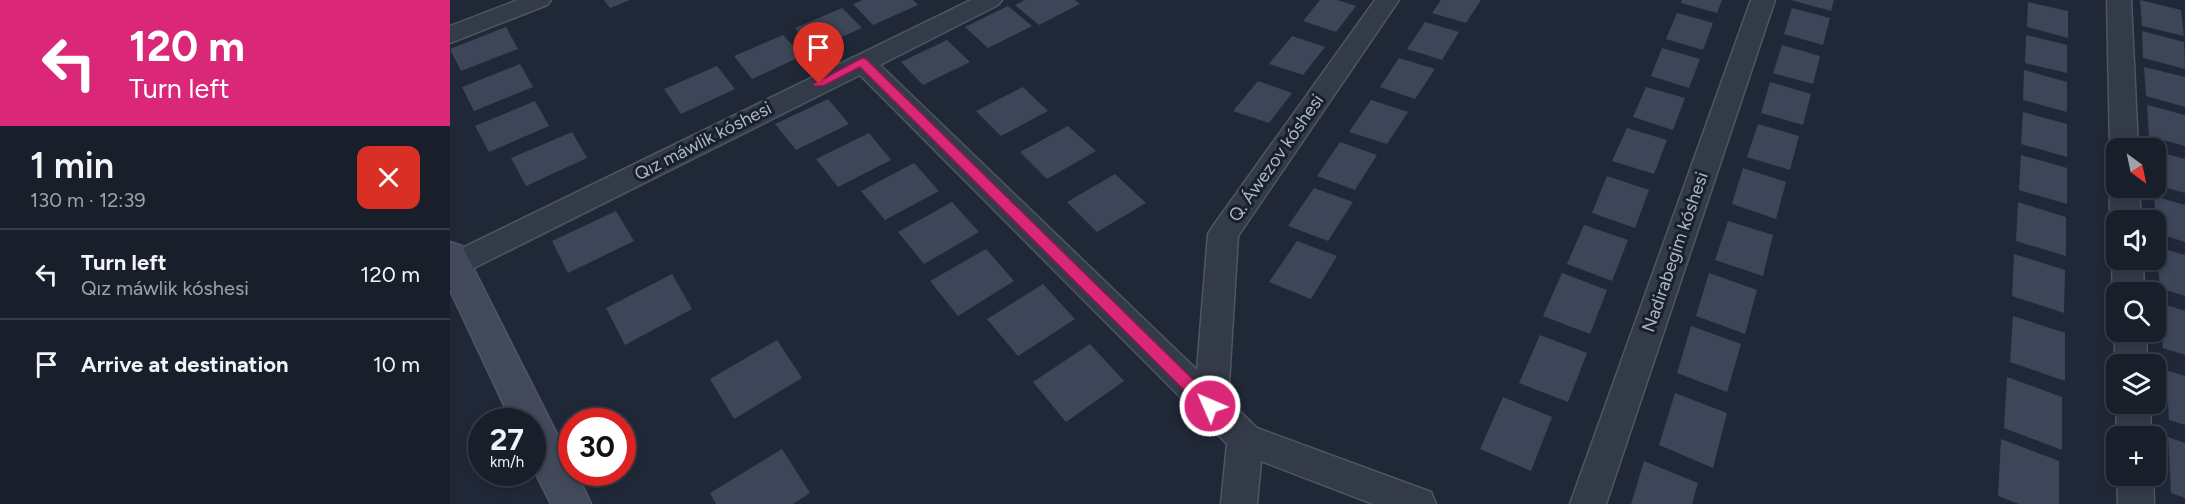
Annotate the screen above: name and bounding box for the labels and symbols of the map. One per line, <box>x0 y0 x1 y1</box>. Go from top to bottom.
pin <box>793 22 844 84</box>
street label: Q. Áwezov kóshesi <box>1224 90 1328 226</box>
street label: Qız máwlik kóshesi <box>631 97 775 185</box>
north arrow <box>2106 138 2166 198</box>
street label: Nadirabegim kóshesi <box>1637 169 1713 335</box>
position arrow <box>1178 374 1242 438</box>
speed limit sign: 30 <box>558 408 636 486</box>

